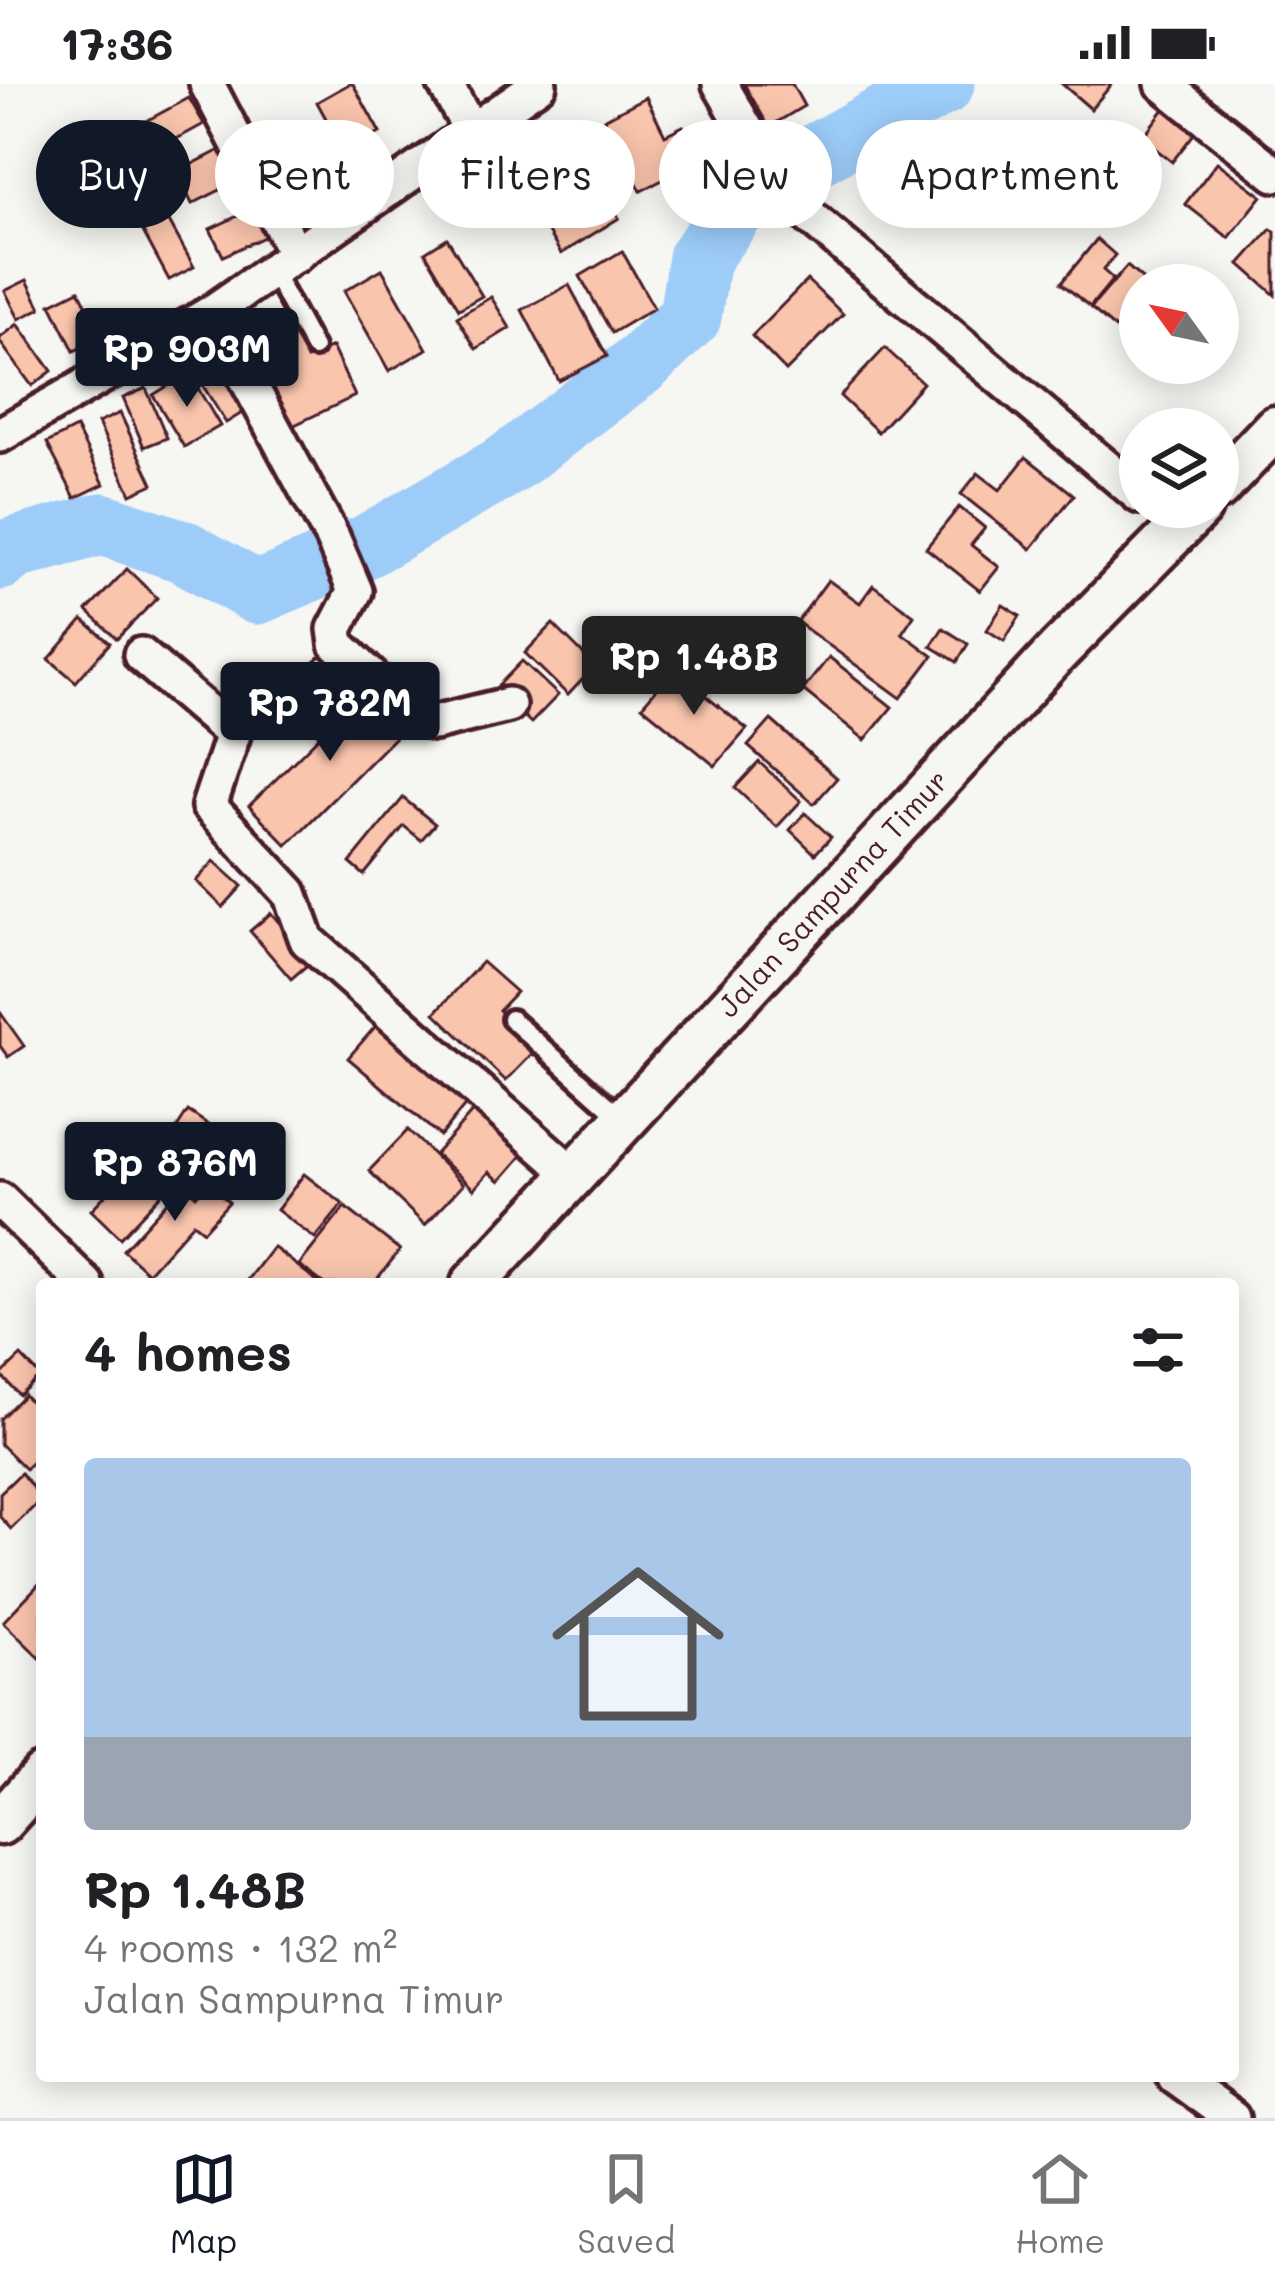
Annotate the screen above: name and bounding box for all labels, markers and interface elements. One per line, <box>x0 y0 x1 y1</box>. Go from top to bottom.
text: 17:36 <box>60 13 174 71</box>
chip: Buy <box>36 120 191 228</box>
chip: Rent <box>215 120 394 228</box>
chip: Filters <box>418 120 635 228</box>
chip: New <box>659 120 832 228</box>
chip: Apartment <box>856 120 1162 228</box>
north arrow <box>1119 264 1239 384</box>
map controls <box>1119 264 1239 528</box>
pin: Rp 903M <box>76 308 298 410</box>
text: Rp 903M <box>102 321 272 372</box>
button: layers <box>1119 408 1239 528</box>
pin: Rp 1.48B <box>570 616 818 718</box>
text: Rp 1.48B <box>609 629 779 680</box>
pin: Rp 782M <box>219 662 441 764</box>
text: Rp 782M <box>248 675 412 726</box>
street label: Jalan Sampurna Timur <box>707 760 956 1025</box>
pin: Rp 876M <box>64 1122 286 1224</box>
text: Rp 876M <box>92 1135 258 1186</box>
text: 4 homes <box>84 1317 292 1384</box>
icon: filters <box>1125 1317 1191 1383</box>
icon: home <box>530 1536 746 1752</box>
text: Rp 1.48B <box>84 1854 306 1921</box>
text: 4 rooms · 132 m² <box>84 1921 398 1972</box>
text: Jalan Sampurna Timur <box>84 1972 504 2023</box>
tab: Map <box>170 2146 237 2261</box>
tab: Saved <box>577 2146 675 2261</box>
tab: Home <box>1015 2146 1105 2261</box>

